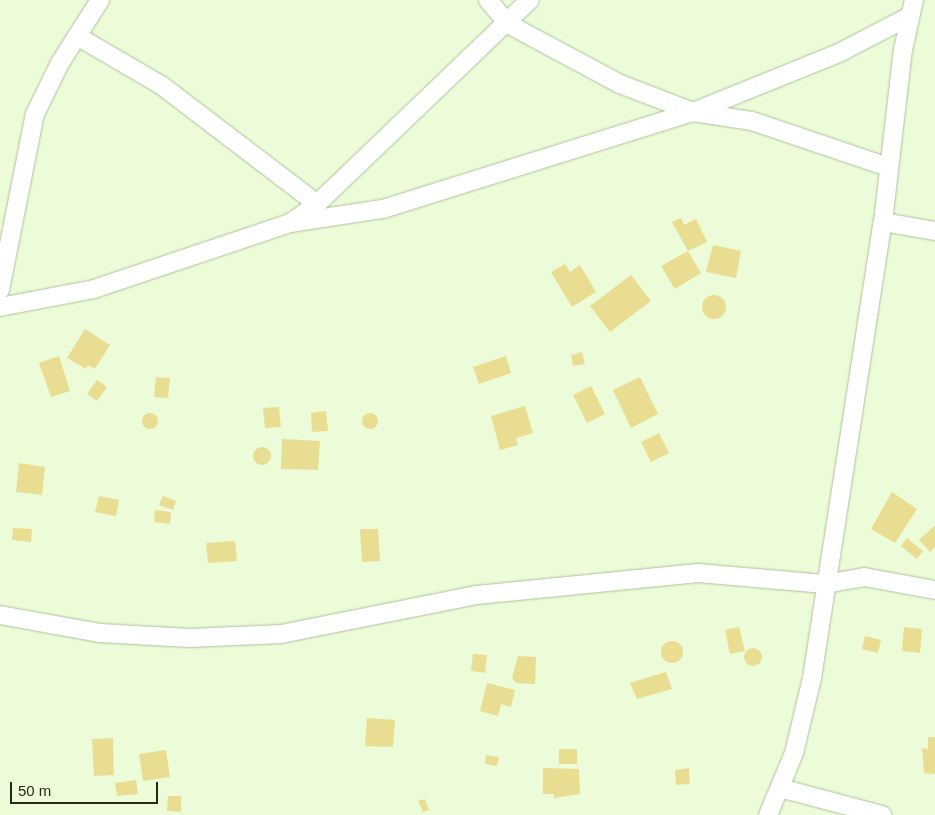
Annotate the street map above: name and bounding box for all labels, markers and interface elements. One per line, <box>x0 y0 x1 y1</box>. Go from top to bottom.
scale bar <box>12 772 160 804</box>
text: 50 m <box>18 782 51 799</box>

